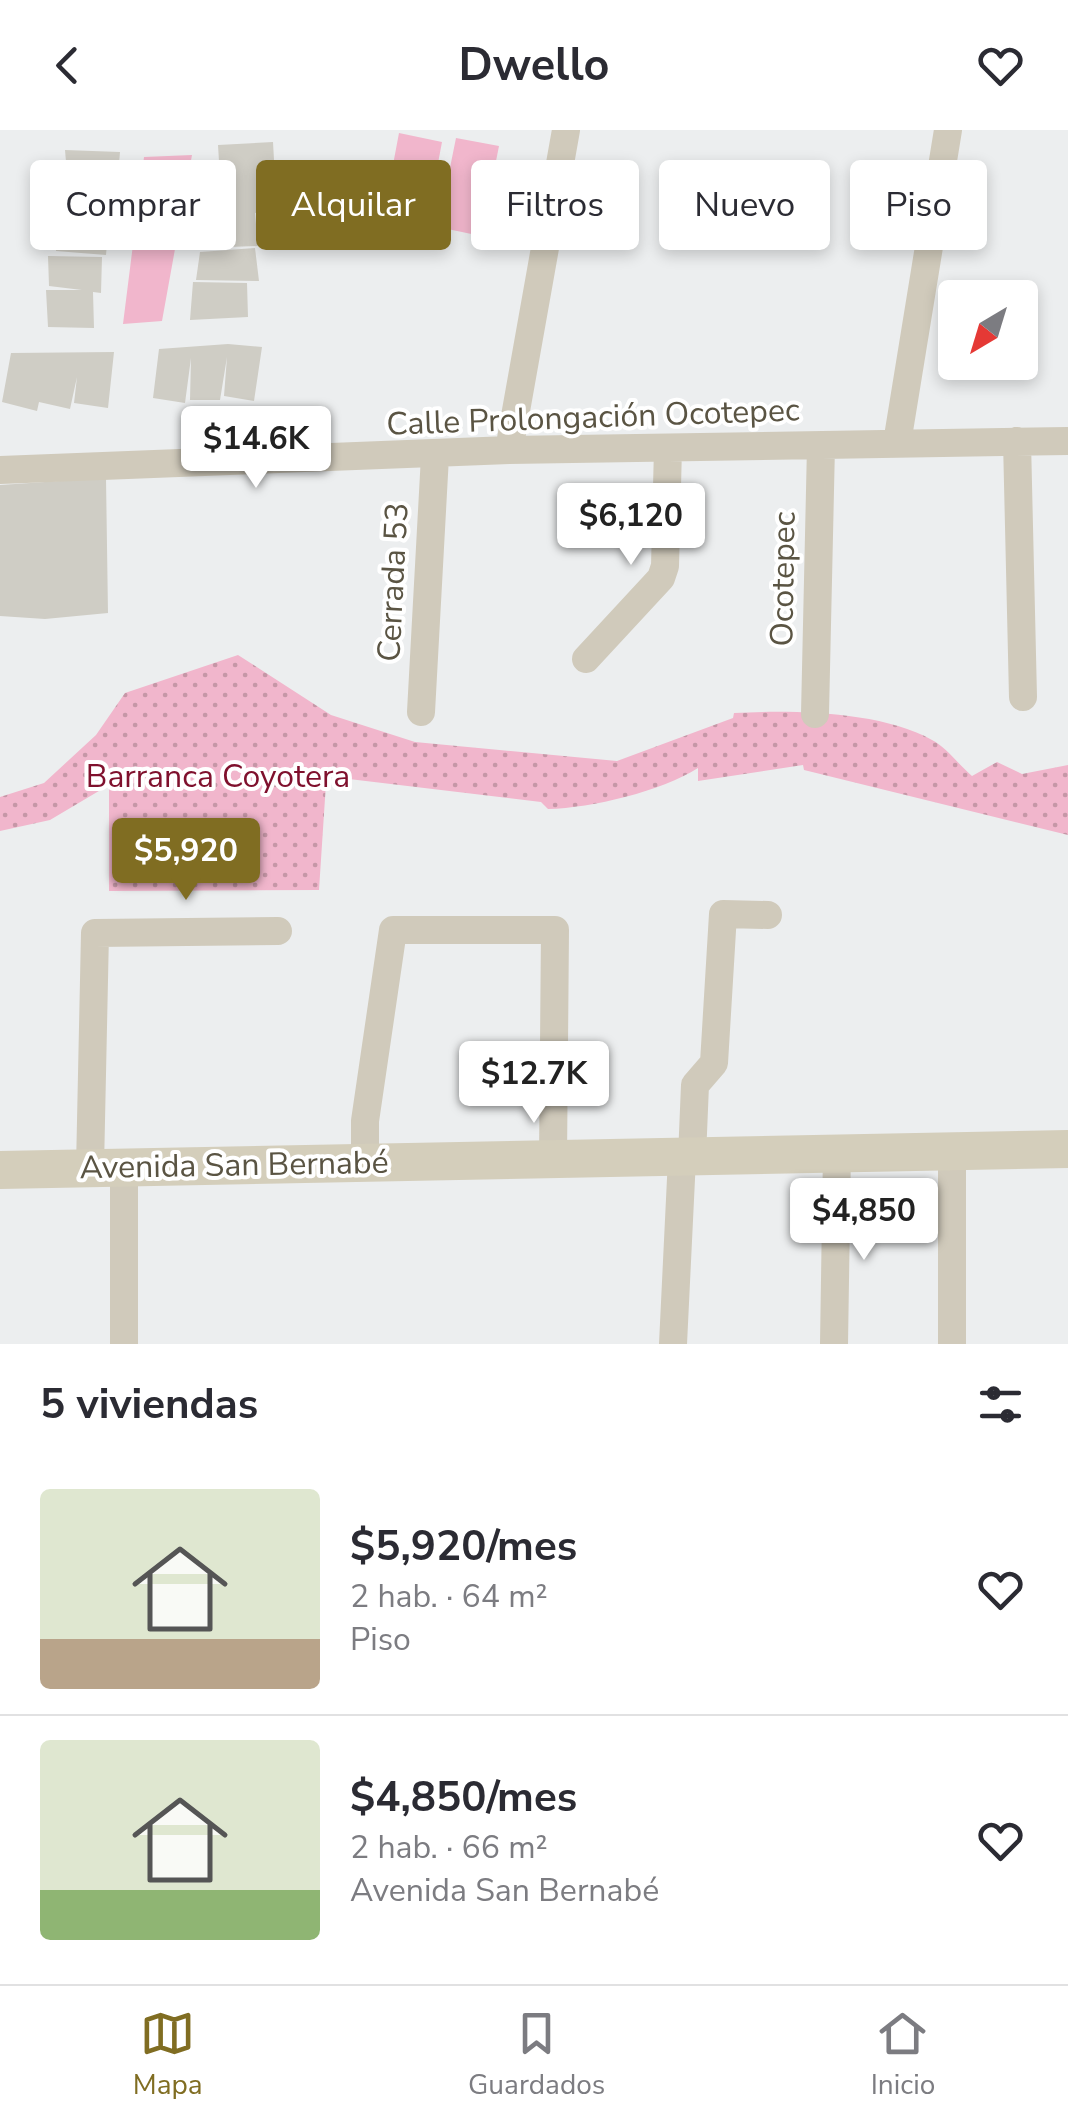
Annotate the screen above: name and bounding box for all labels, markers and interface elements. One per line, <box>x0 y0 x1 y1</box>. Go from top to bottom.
text: Dwello <box>458 35 610 96</box>
icon: back <box>40 38 95 93</box>
icon: heart <box>973 38 1028 93</box>
chip: Comprar <box>30 160 236 250</box>
chip: Alquilar <box>256 160 451 250</box>
chip: Filtros <box>471 160 639 250</box>
chip: Nuevo <box>659 160 830 250</box>
chip: Piso <box>850 160 987 250</box>
north arrow <box>938 280 1038 380</box>
map controls <box>938 280 1038 380</box>
street label: Calle Prolongación Ocotepec <box>386 388 801 446</box>
pin: $14.6K <box>175 406 337 491</box>
text: $14.6K <box>203 417 309 460</box>
pin: $6,120 <box>550 483 712 568</box>
text: $6,120 <box>579 494 683 537</box>
street label: Cerrada 53 <box>367 501 419 663</box>
street label: Ocotepec <box>760 511 806 647</box>
park label: Barranca Coyotera <box>86 755 350 798</box>
pin: $5,920 <box>105 818 267 903</box>
text: $5,920 <box>134 829 238 872</box>
pin: $12.7K <box>453 1041 615 1126</box>
text: $12.7K <box>481 1052 587 1095</box>
street label: Avenida San Bernabé <box>79 1141 389 1189</box>
pin: $4,850 <box>783 1178 945 1263</box>
text: $4,850 <box>812 1189 916 1232</box>
text: 5 viviendas <box>40 1376 258 1433</box>
icon: filters <box>973 1377 1028 1432</box>
text: $5,920/mes <box>350 1518 577 1575</box>
icon: home <box>120 1529 240 1649</box>
icon: heart <box>973 1562 1028 1617</box>
text: 2 hab. · 64 m² <box>350 1575 548 1618</box>
text: Piso <box>350 1618 411 1661</box>
text: $4,850/mes <box>350 1769 577 1826</box>
icon: home <box>120 1780 240 1900</box>
icon: heart <box>973 1813 1028 1868</box>
text: 2 hab. · 66 m² <box>350 1826 548 1869</box>
text: Avenida San Bernabé <box>350 1869 659 1912</box>
tab: Mapa <box>133 2006 203 2104</box>
tab: Guardados <box>468 2006 605 2104</box>
tab: Inicio <box>871 2006 935 2104</box>

